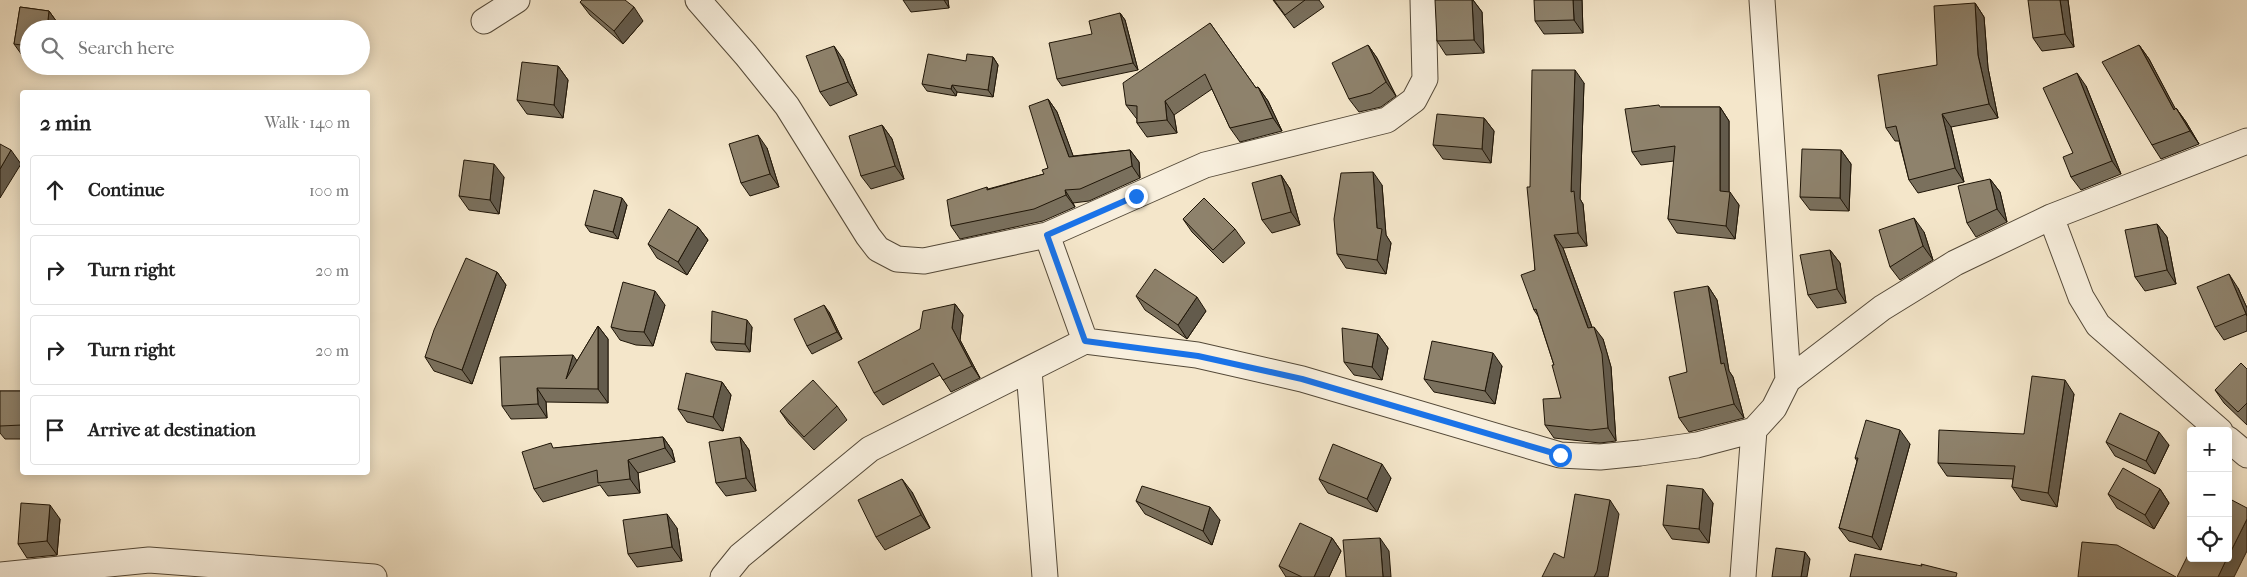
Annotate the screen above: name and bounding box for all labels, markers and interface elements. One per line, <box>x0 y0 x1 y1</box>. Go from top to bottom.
search box <box>20 20 370 75</box>
icon: search <box>38 34 66 62</box>
text: Search here <box>78 37 174 59</box>
text: 2 min <box>40 111 91 135</box>
text: Walk · 140 m <box>265 113 350 132</box>
icon: ahead <box>41 176 69 204</box>
text: Continue <box>88 179 164 201</box>
text: 100 m <box>309 181 349 200</box>
route end <box>1125 185 1148 208</box>
icon: right <box>41 256 69 284</box>
text: Turn right <box>88 259 175 281</box>
text: 20 m <box>315 261 349 280</box>
icon: right <box>41 336 69 364</box>
text: Turn right <box>88 339 175 361</box>
text: 20 m <box>315 341 349 360</box>
icon: arrive <box>41 416 69 444</box>
text: Arrive at destination <box>88 419 256 441</box>
map controls <box>2187 427 2232 562</box>
button: + <box>2187 427 2232 472</box>
route start <box>1549 444 1572 467</box>
button: − <box>2187 472 2232 517</box>
button: locate <box>2187 517 2232 562</box>

